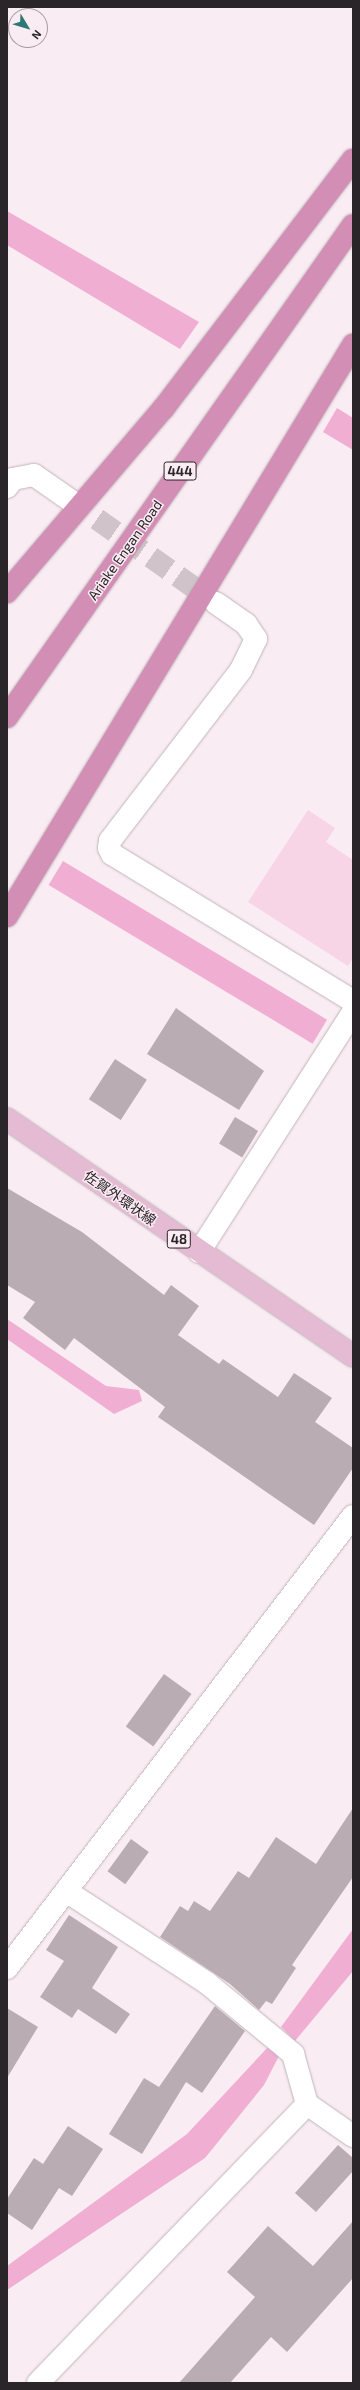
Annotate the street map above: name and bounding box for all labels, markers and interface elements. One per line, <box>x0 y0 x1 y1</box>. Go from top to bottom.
north arrow <box>8 8 48 48</box>
text: N <box>29 28 45 42</box>
road number: 444 <box>163 460 197 482</box>
street label: Ariake Engan Road <box>84 497 166 603</box>
street label: 佐賀外環状線 <box>81 1167 159 1229</box>
road number: 48 <box>166 1228 192 1250</box>

